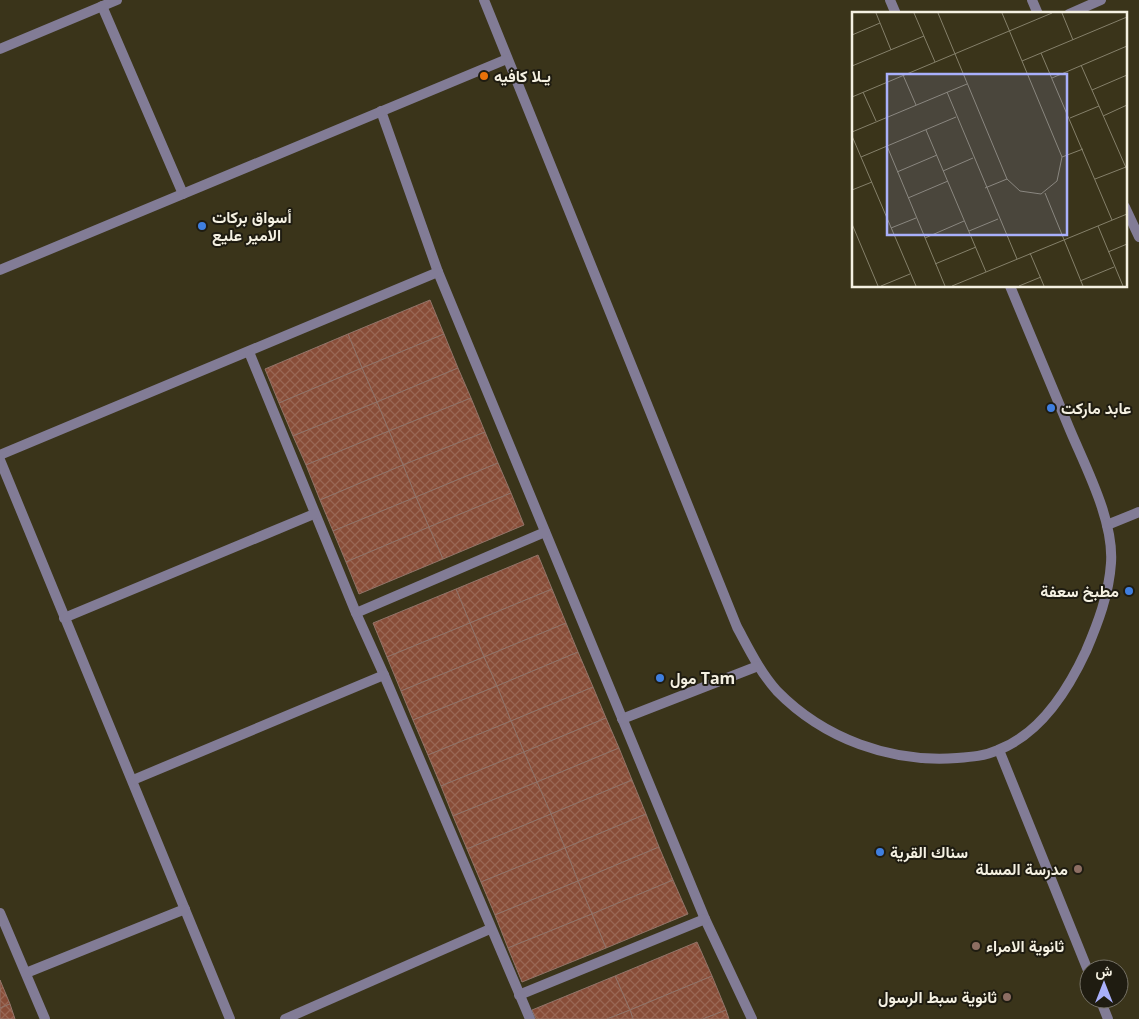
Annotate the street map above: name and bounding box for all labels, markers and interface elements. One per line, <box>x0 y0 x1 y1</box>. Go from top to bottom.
inset map <box>852 12 1126 288</box>
place label: يـلا كافيه <box>494 65 551 87</box>
marker: يـلا كافيه <box>478 70 490 82</box>
place label: أسواق بركات الامير عليع <box>212 206 292 247</box>
marker: أسواق بركات الامير عليع <box>196 220 208 232</box>
place label: عابد ماركت <box>1061 397 1131 419</box>
marker: عابد ماركت <box>1045 402 1057 414</box>
place label: مطبخ سعفة <box>1040 580 1119 603</box>
marker: مطبخ سعفة <box>1123 585 1135 597</box>
place label: مول Tam <box>670 667 735 689</box>
marker: مول Tam <box>654 672 666 684</box>
place label: سناك القرية <box>890 841 968 863</box>
marker: سناك القرية <box>874 846 886 858</box>
place label: مدرسة المسلة <box>975 858 1068 880</box>
marker: مدرسة المسلة <box>1072 863 1084 875</box>
place label: ثانوية الامراء <box>986 935 1064 957</box>
marker: ثانوية الامراء <box>970 940 982 952</box>
north arrow <box>1079 959 1129 1009</box>
text: ش <box>1096 961 1113 980</box>
place label: ثانوية سبط الرسول <box>878 986 997 1008</box>
marker: ثانوية سبط الرسول <box>1001 991 1013 1003</box>

